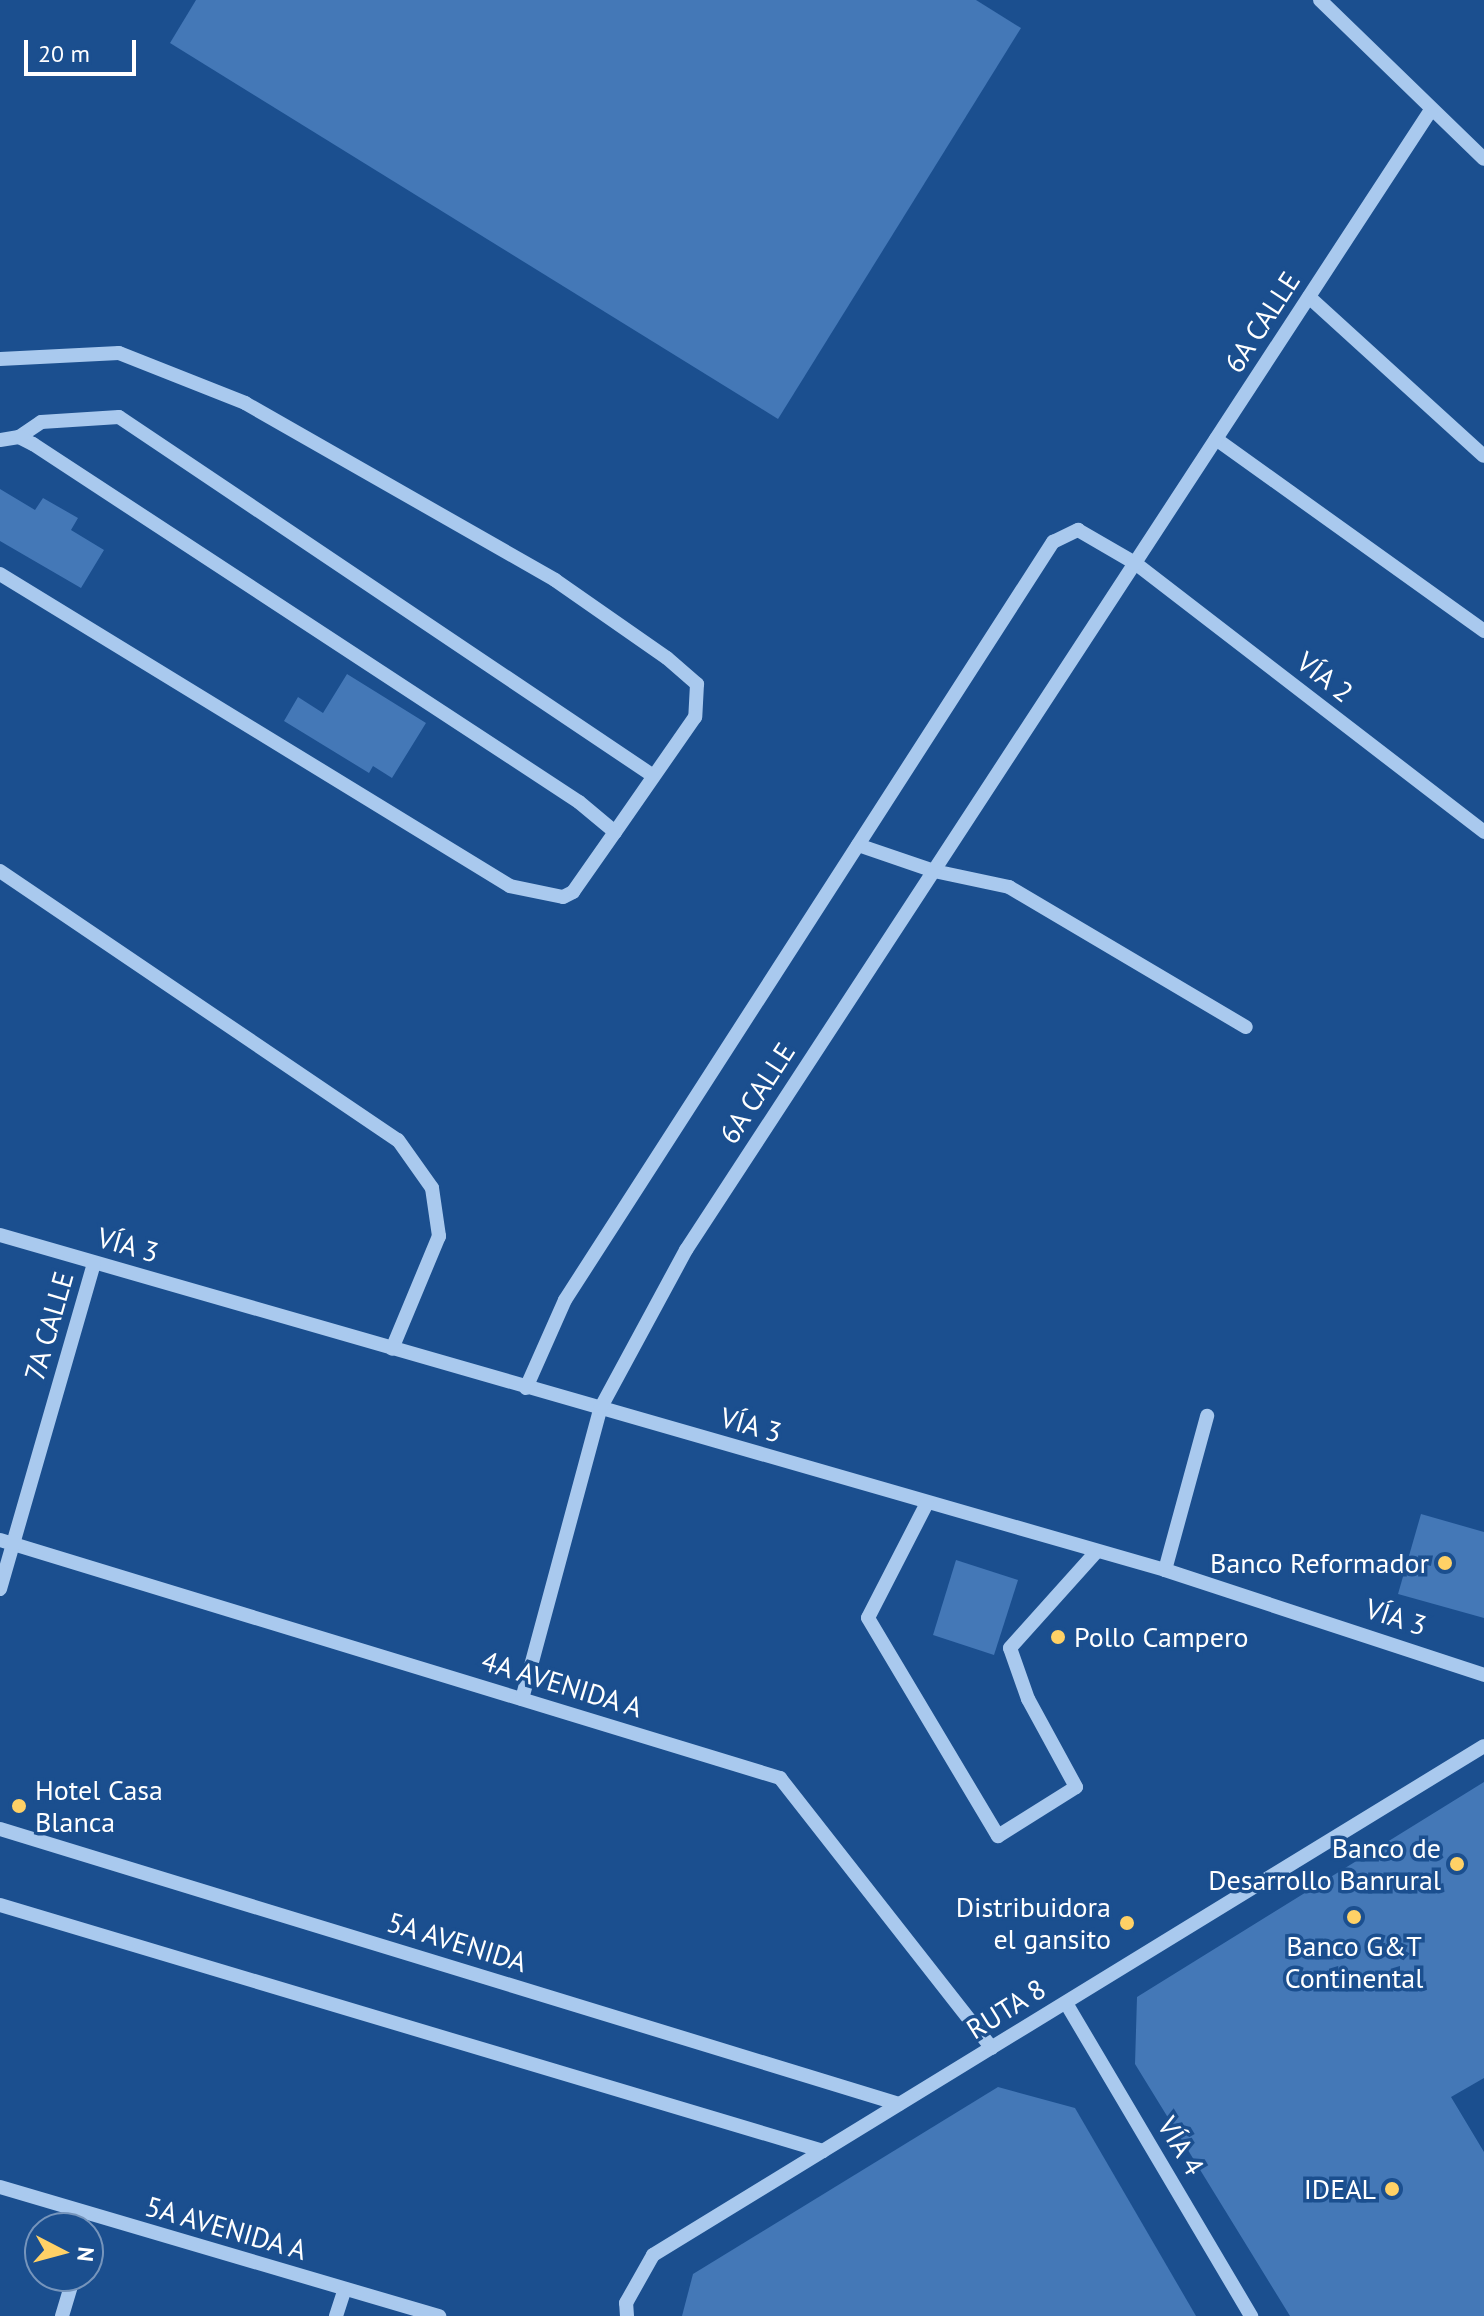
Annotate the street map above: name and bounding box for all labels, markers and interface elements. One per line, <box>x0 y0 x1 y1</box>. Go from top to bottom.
scale bar <box>28 24 140 74</box>
text: 20 m <box>38 38 90 69</box>
street label: 6A CALLE <box>1217 265 1307 379</box>
street label: VÍA 2 <box>1290 644 1360 710</box>
street label: 6A CALLE <box>712 1036 802 1150</box>
street label: VÍA 3 <box>93 1220 163 1270</box>
street label: 7A CALLE <box>17 1267 81 1385</box>
street label: VÍA 3 <box>716 1400 786 1450</box>
place label: Banco Reformador <box>1210 1546 1429 1580</box>
marker: Banco Reformador <box>1436 1554 1454 1572</box>
street label: VÍA 3 <box>1361 1591 1431 1643</box>
place label: Pollo Campero <box>1074 1620 1249 1654</box>
marker: Pollo Campero <box>1049 1628 1067 1646</box>
street label: 4A AVENIDA A <box>476 1643 648 1725</box>
place label: Hotel Casa Blanca <box>35 1773 163 1839</box>
marker: Hotel Casa Blanca <box>10 1797 28 1815</box>
place label: Banco de Desarrollo Banrural <box>1208 1831 1441 1897</box>
marker: Banco de Desarrollo Banrural <box>1448 1855 1466 1873</box>
place label: Distribuidora el gansito <box>956 1890 1111 1956</box>
street label: 5A AVENIDA <box>382 1905 532 1979</box>
marker: Banco G&T Continental <box>1345 1908 1363 1926</box>
marker: Distribuidora el gansito <box>1118 1914 1136 1932</box>
place label: Banco G&T Continental <box>1285 1929 1423 1995</box>
street label: RUTA 8 <box>960 1972 1052 2046</box>
street label: VÍA 4 <box>1150 2110 1212 2182</box>
place label: IDEAL <box>1304 2172 1376 2206</box>
marker: IDEAL <box>1383 2180 1401 2198</box>
street label: 5A AVENIDA A <box>140 2188 312 2268</box>
north arrow <box>24 2212 104 2292</box>
text: N <box>71 2246 101 2263</box>

